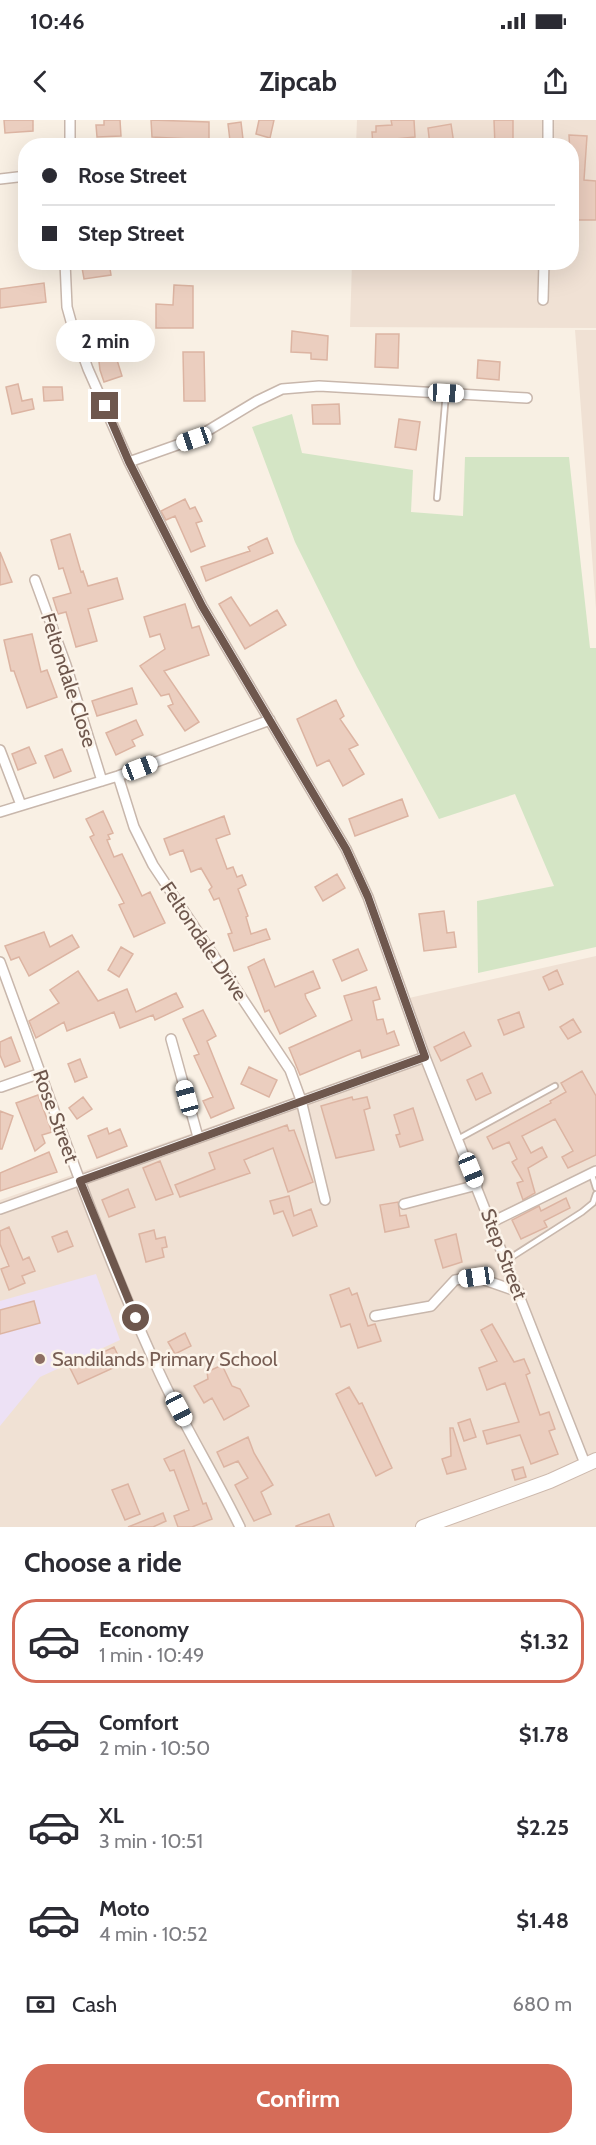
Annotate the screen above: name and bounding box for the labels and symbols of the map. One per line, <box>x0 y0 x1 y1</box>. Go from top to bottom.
callout: 2 min <box>56 319 154 361</box>
car <box>428 383 464 403</box>
route end <box>91 392 118 419</box>
car <box>174 425 214 453</box>
street label: Feltondale Close <box>36 610 102 750</box>
car <box>120 753 160 783</box>
street label: Feltondale Drive <box>155 877 253 1005</box>
street label: Rose Street <box>28 1066 84 1166</box>
car <box>174 1078 200 1118</box>
car <box>456 1150 486 1190</box>
street label: Step Street <box>476 1205 532 1303</box>
car <box>457 1266 495 1288</box>
route start <box>122 1304 149 1331</box>
place label: Sandilands Primary School <box>52 1347 278 1371</box>
marker: Sandilands Primary School <box>33 1352 47 1366</box>
car <box>163 1389 195 1429</box>

